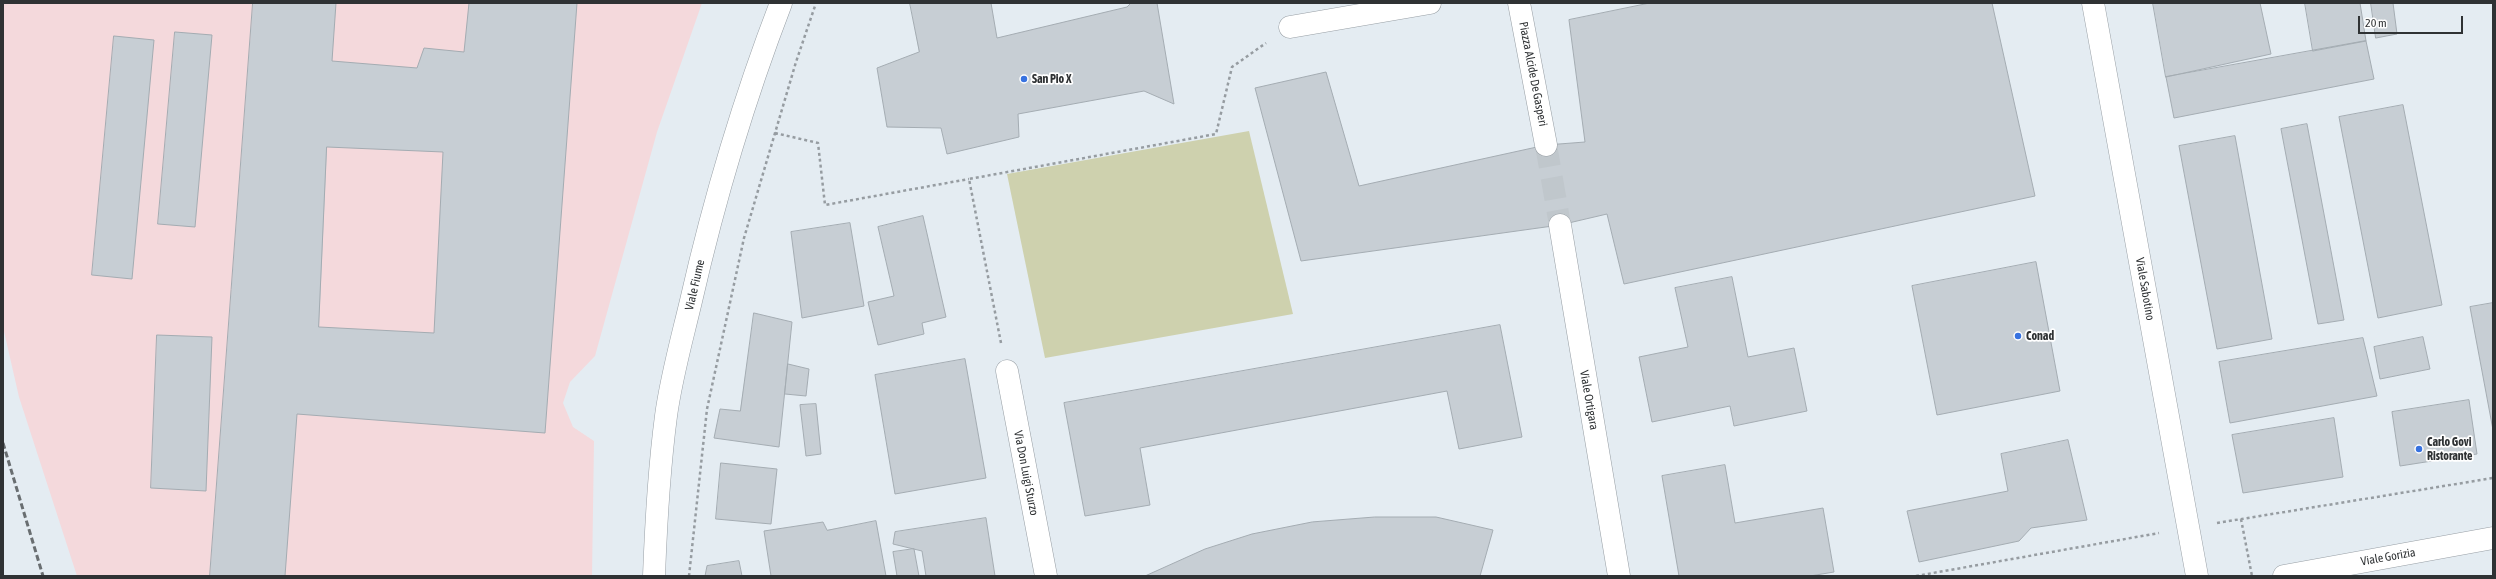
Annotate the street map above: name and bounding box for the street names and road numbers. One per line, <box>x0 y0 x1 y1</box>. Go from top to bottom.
street label: Piazza Alcide De Gasperi <box>1516 21 1550 127</box>
street label: Viale Sabotino <box>2132 256 2158 322</box>
street label: Viale Fiume <box>682 258 708 312</box>
street label: Viale Ortigara <box>1577 369 1601 431</box>
street label: Via Don Luigi Sturzo <box>1011 429 1041 517</box>
street label: Viale Gorizia <box>2360 545 2416 569</box>

